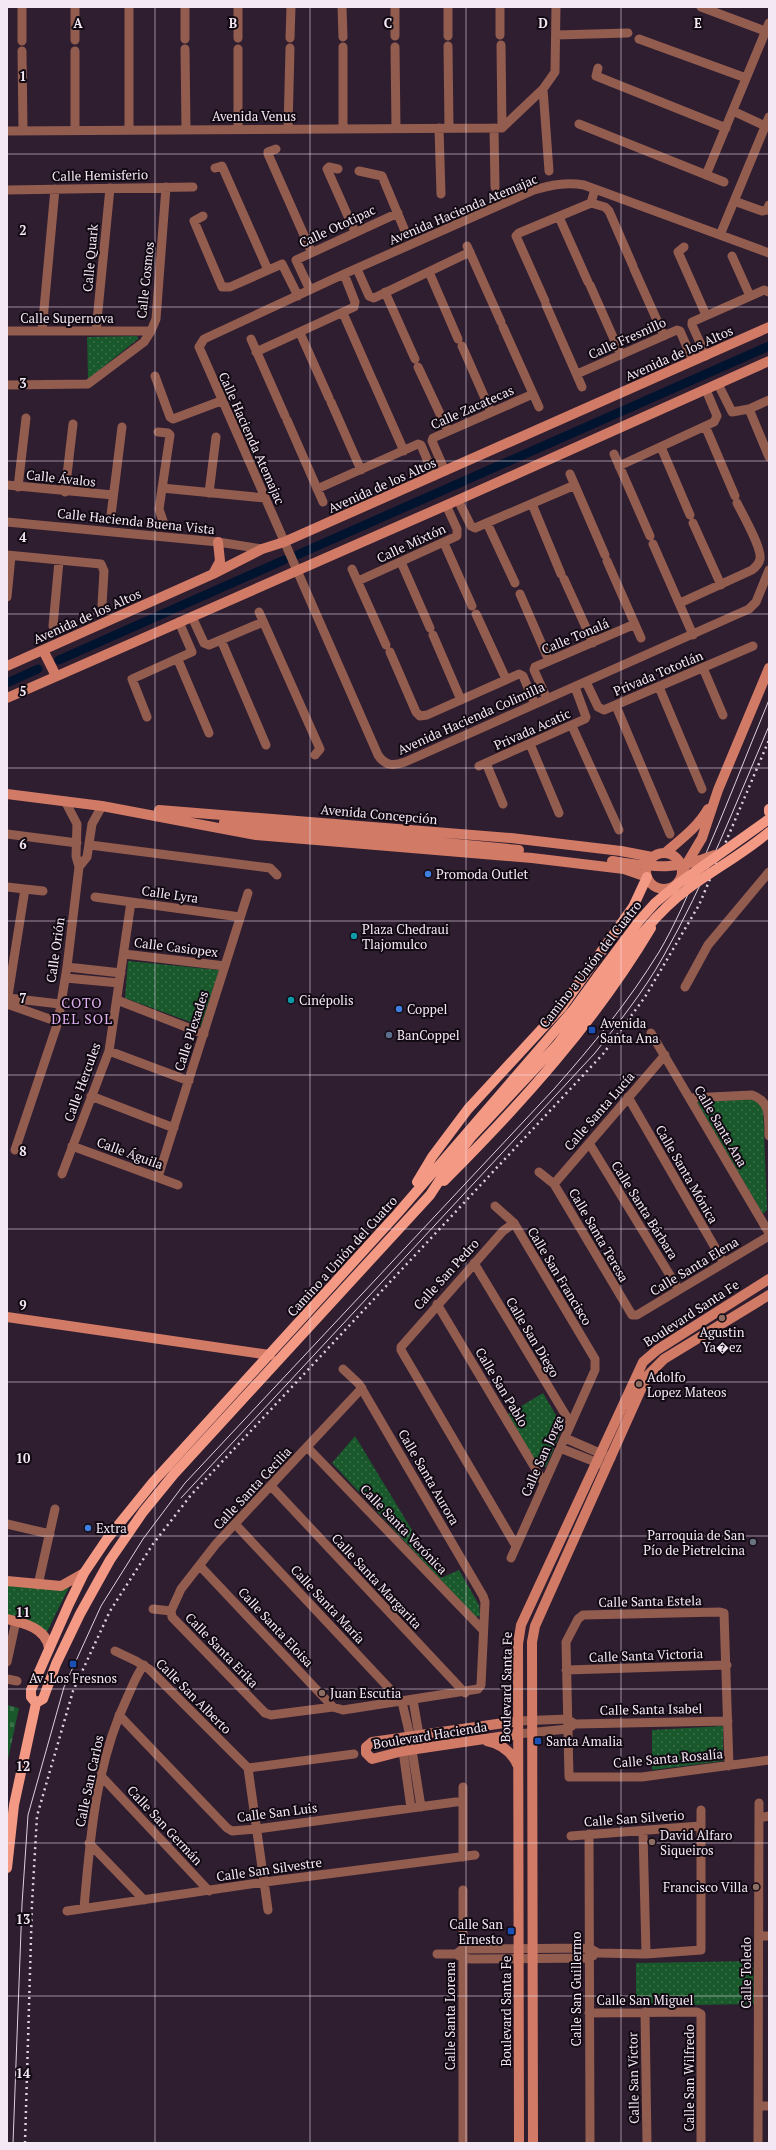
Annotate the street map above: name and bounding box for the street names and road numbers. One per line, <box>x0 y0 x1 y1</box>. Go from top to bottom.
street label: Avenida Venus <box>212 107 296 125</box>
street label: Calle Hemisferio <box>52 165 148 185</box>
street label: Avenida Hacienda Atemajac <box>386 169 540 249</box>
street label: Calle Ototipac <box>296 200 378 252</box>
street label: Calle Quark <box>78 223 102 293</box>
street label: Calle Cosmos <box>132 241 158 319</box>
street label: Calle Supernova <box>20 309 114 327</box>
street label: Calle Fresnillo <box>585 313 669 363</box>
street label: Avenida de los Altos <box>622 321 736 385</box>
street label: Calle Hacienda Atemajac <box>215 369 289 507</box>
street label: Calle Zacatecas <box>428 381 516 433</box>
street label: Avenida de los Altos <box>325 453 439 517</box>
street label: Calle Ávalos <box>25 465 97 491</box>
street label: Calle Hacienda Buena Vista <box>56 504 216 538</box>
street label: Calle Mixtón <box>374 519 449 567</box>
street label: Avenida de los Altos <box>30 584 144 648</box>
street label: Calle Tonalá <box>539 614 612 658</box>
street label: Privada Tototlán <box>610 646 706 700</box>
street label: Avenida Hacienda Colimilla <box>395 677 548 759</box>
street label: Privada Acatic <box>491 704 573 754</box>
street label: Avenida Concepción <box>320 800 438 828</box>
street label: Calle Lyra <box>140 881 200 907</box>
street label: Camino a Unión del Cuatro <box>535 897 645 1031</box>
street label: Calle Orión <box>42 916 69 984</box>
street label: Calle Casiopex <box>133 933 219 961</box>
street label: Calle Plexades <box>170 989 212 1073</box>
street label: Calle Hercules <box>59 1040 105 1124</box>
street label: Calle Santa Lucía <box>560 1067 639 1154</box>
street label: Calle Santa Ana <box>690 1082 752 1170</box>
street label: Calle Santa Mónica <box>651 1121 723 1227</box>
street label: Calle Águila <box>94 1133 166 1173</box>
street label: Calle Santa Bárbara <box>607 1157 683 1263</box>
street label: Calle Santa Teresa <box>565 1185 633 1286</box>
street label: Camino a Unión del Cuatro <box>283 1192 401 1320</box>
street label: Calle San Francisco <box>523 1223 597 1329</box>
street label: Calle Santa Elena <box>646 1232 742 1300</box>
street label: Calle San Pedro <box>409 1234 483 1314</box>
street label: Boulevard Santa Fe <box>640 1275 742 1351</box>
street label: Calle San Diego <box>502 1294 564 1380</box>
street label: Calle San Pablo <box>471 1344 533 1430</box>
street label: Calle San Jorge <box>516 1413 568 1499</box>
street label: Calle Santa Aurora <box>394 1426 464 1529</box>
street label: Calle Santa Cecilia <box>209 1442 295 1533</box>
street label: Calle Santa Verónica <box>356 1480 452 1578</box>
street label: Calle Santa Margarita <box>328 1529 426 1633</box>
street label: Calle Santa María <box>287 1561 370 1648</box>
street label: Calle Santa Eloisa <box>234 1583 318 1671</box>
street label: Calle Santa Estela <box>598 1591 702 1611</box>
street label: Calle Santa Erika <box>181 1608 263 1692</box>
street label: Boulevard Santa Fe <box>496 1631 516 1743</box>
street label: Calle Santa Victoria <box>589 1644 704 1666</box>
street label: Calle San Alberto <box>152 1654 236 1738</box>
street label: Calle Santa Isabel <box>600 1699 703 1719</box>
street label: Boulevard Hacienda <box>372 1717 489 1753</box>
street label: Calle San Carlos <box>70 1733 108 1829</box>
street label: Calle Santa Rosalía <box>612 1744 724 1772</box>
street label: Calle San Germán <box>123 1781 207 1869</box>
street label: Calle San Luis <box>236 1798 318 1826</box>
street label: Calle San Silverio <box>583 1806 685 1830</box>
street label: Calle San Silvestre <box>215 1853 323 1885</box>
street label: Calle San Guillermo <box>567 1932 585 2046</box>
street label: Calle Toledo <box>737 1937 755 2009</box>
street label: Boulevard Santa Fe <box>497 1956 515 2066</box>
street label: Calle Santa Lorena <box>441 1961 459 2070</box>
street label: Calle San Miguel <box>597 1991 693 2009</box>
street label: Calle San Wilfredo <box>680 2024 698 2132</box>
street label: Calle San Víctor <box>623 2032 643 2124</box>

